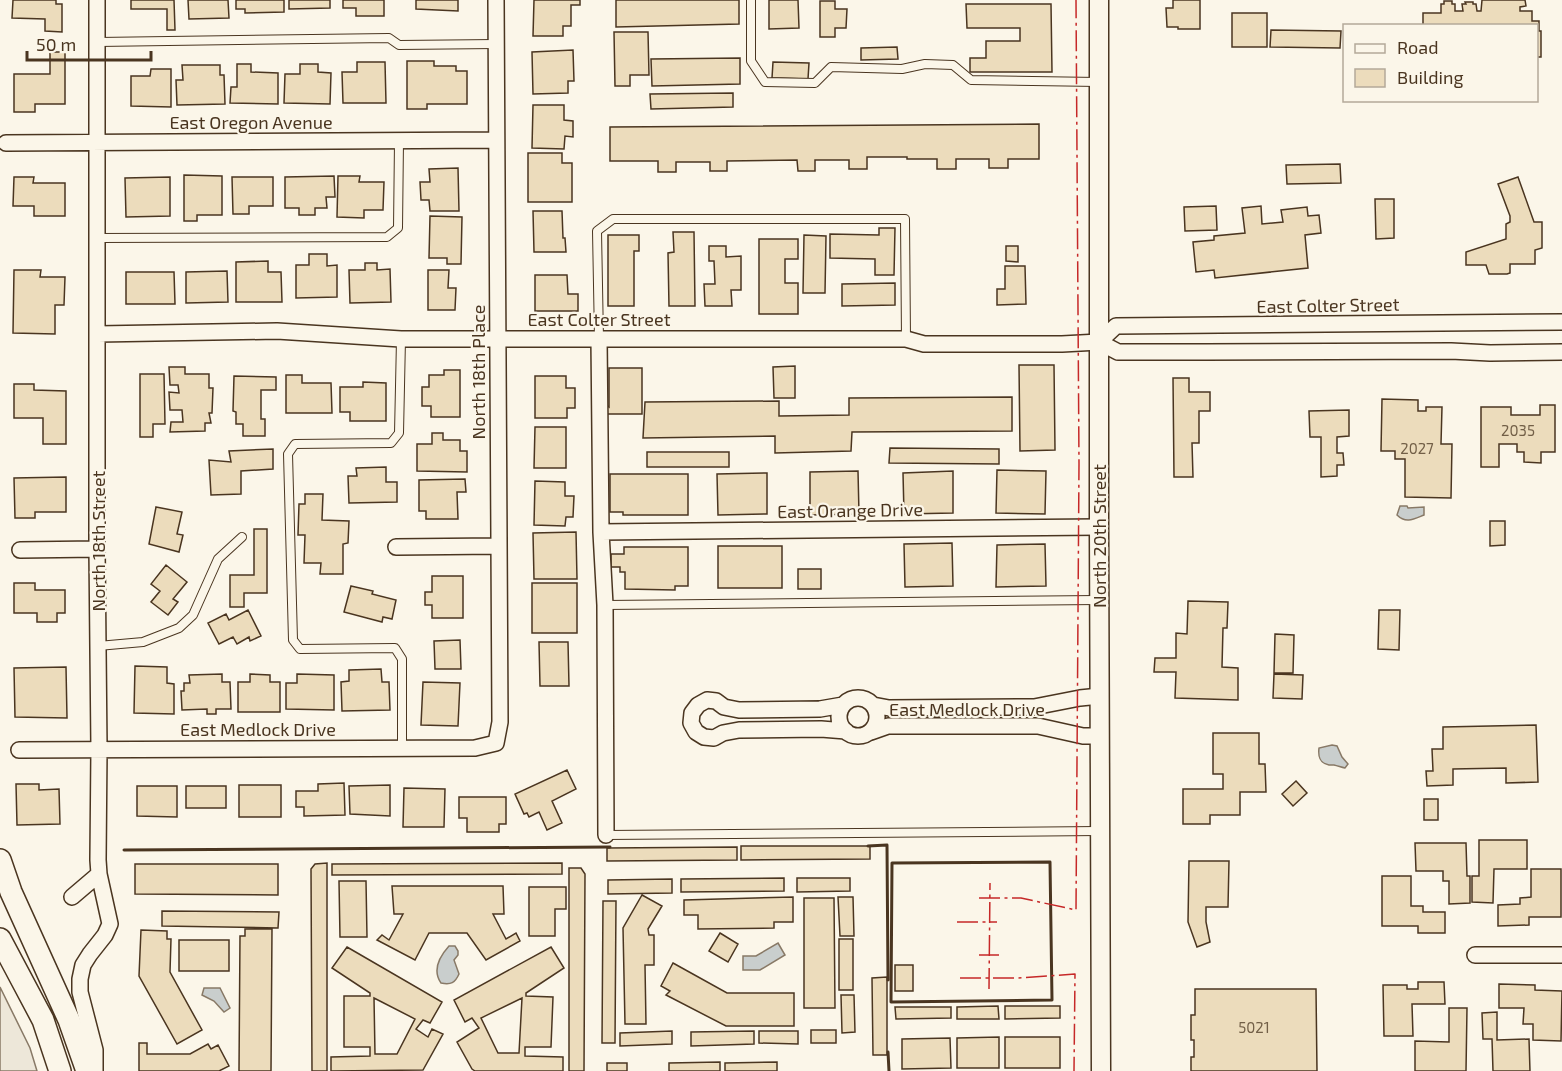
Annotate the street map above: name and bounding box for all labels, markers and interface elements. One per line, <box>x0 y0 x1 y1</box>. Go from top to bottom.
scale bar <box>27 24 152 62</box>
legend <box>1343 24 1538 102</box>
text: 50 m <box>36 33 76 55</box>
text: Road <box>1397 36 1438 58</box>
text: Building <box>1397 66 1464 88</box>
street label: East Oregon Avenue <box>169 111 333 133</box>
street label: East Colter Street <box>1256 293 1400 317</box>
street label: North 18th Place <box>467 304 489 440</box>
street label: East Colter Street <box>527 308 671 330</box>
house number: 2035 <box>1501 421 1535 439</box>
house number: 2027 <box>1400 439 1434 457</box>
street label: North 20th Street <box>1088 464 1110 608</box>
street label: North 18th Street <box>87 470 109 611</box>
street label: East Orange Drive <box>777 498 923 522</box>
street label: East Medlock Drive <box>889 698 1045 720</box>
street label: East Medlock Drive <box>180 718 336 740</box>
house number: 5021 <box>1238 1018 1270 1036</box>

